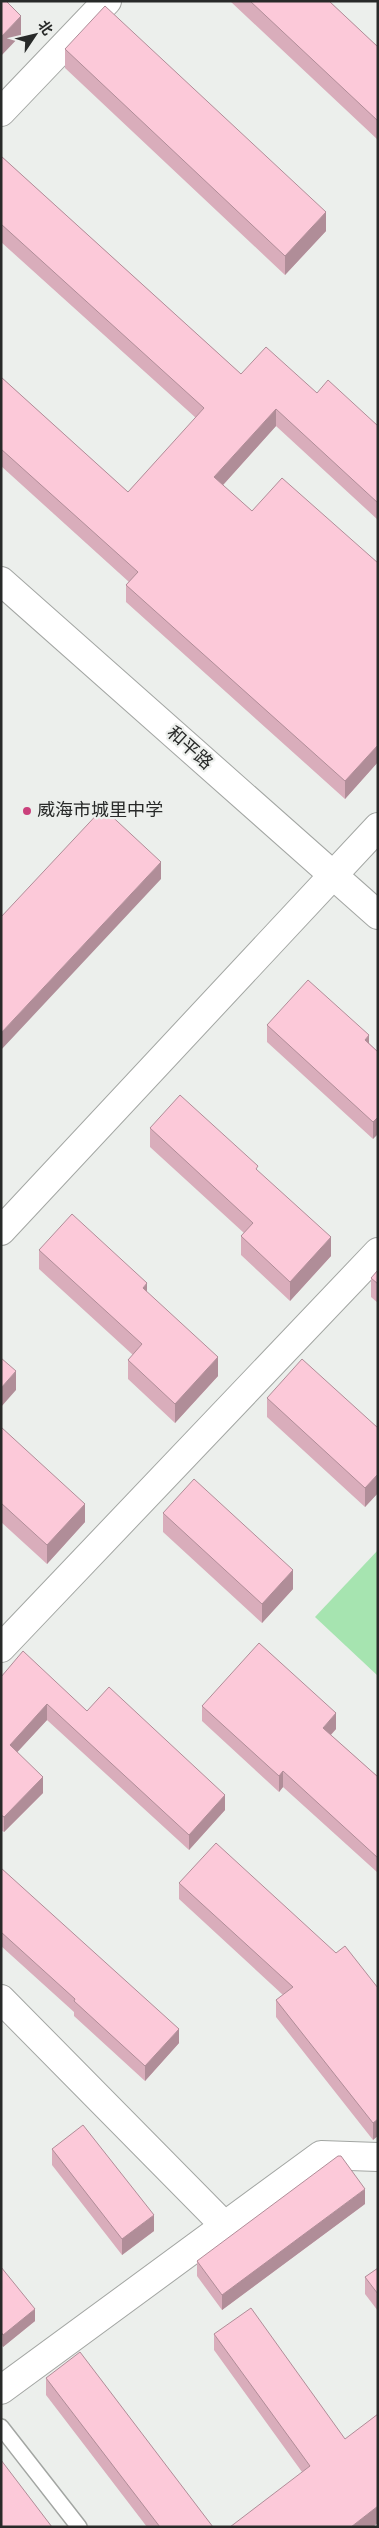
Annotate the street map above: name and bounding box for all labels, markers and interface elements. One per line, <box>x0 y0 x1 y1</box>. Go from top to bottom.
north arrow <box>10 10 60 60</box>
text: 北 <box>33 18 55 39</box>
street label: 和平路 <box>161 722 217 776</box>
place label: 威海市城里中学 <box>37 800 163 823</box>
marker: 威海市城里中学 <box>21 805 33 817</box>

